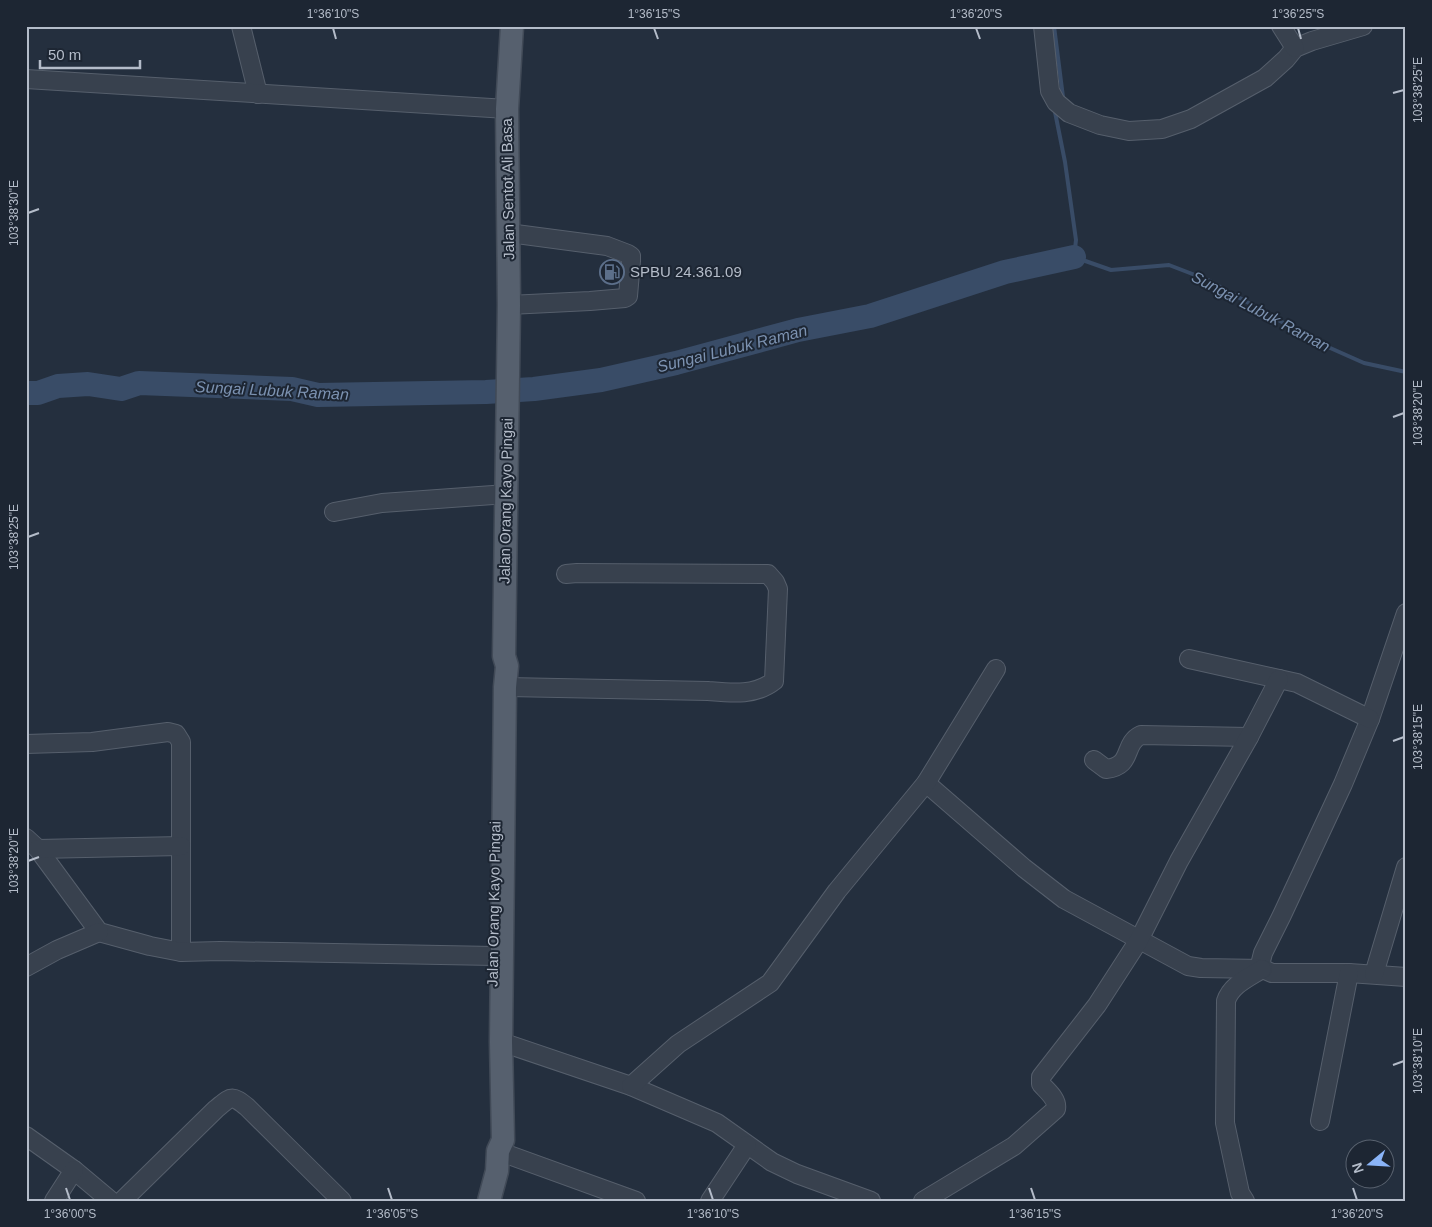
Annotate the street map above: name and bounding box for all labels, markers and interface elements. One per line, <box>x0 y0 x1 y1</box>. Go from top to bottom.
text: 1°36'10"S <box>307 7 359 21</box>
text: 1°36'15"S <box>628 7 680 21</box>
text: 1°36'20"S <box>950 7 1002 21</box>
text: 1°36'25"S <box>1272 7 1324 21</box>
scale bar <box>40 38 140 70</box>
text: 50 m <box>48 46 81 63</box>
text: 103°38'25"E <box>1411 57 1425 123</box>
street label: Jalan Sentot Ali Basa <box>498 117 517 260</box>
text: 103°38'30"E <box>7 180 21 246</box>
fuel station icon: SPBU 24.361.09 <box>599 259 625 285</box>
place label: SPBU 24.361.09 <box>630 263 742 280</box>
water label: Sungai Lubuk Raman <box>1189 268 1333 355</box>
water label: Sungai Lubuk Raman <box>655 322 809 375</box>
water label: Sungai Lubuk Raman <box>195 378 349 403</box>
text: 103°38'20"E <box>1411 380 1425 446</box>
street label: Jalan Orang Kayo Pingai <box>496 418 515 584</box>
text: 103°38'25"E <box>7 504 21 570</box>
text: 103°38'15"E <box>1411 704 1425 770</box>
street label: Jalan Orang Kayo Pingai <box>484 821 503 987</box>
text: 103°38'20"E <box>7 828 21 894</box>
text: 103°38'10"E <box>1411 1028 1425 1094</box>
north arrow <box>1344 1140 1394 1190</box>
text: N <box>1348 1161 1367 1175</box>
text: 1°36'00"S <box>44 1207 96 1221</box>
text: 1°36'05"S <box>366 1207 418 1221</box>
text: 1°36'10"S <box>687 1207 739 1221</box>
text: 1°36'15"S <box>1009 1207 1061 1221</box>
text: 1°36'20"S <box>1331 1207 1383 1221</box>

